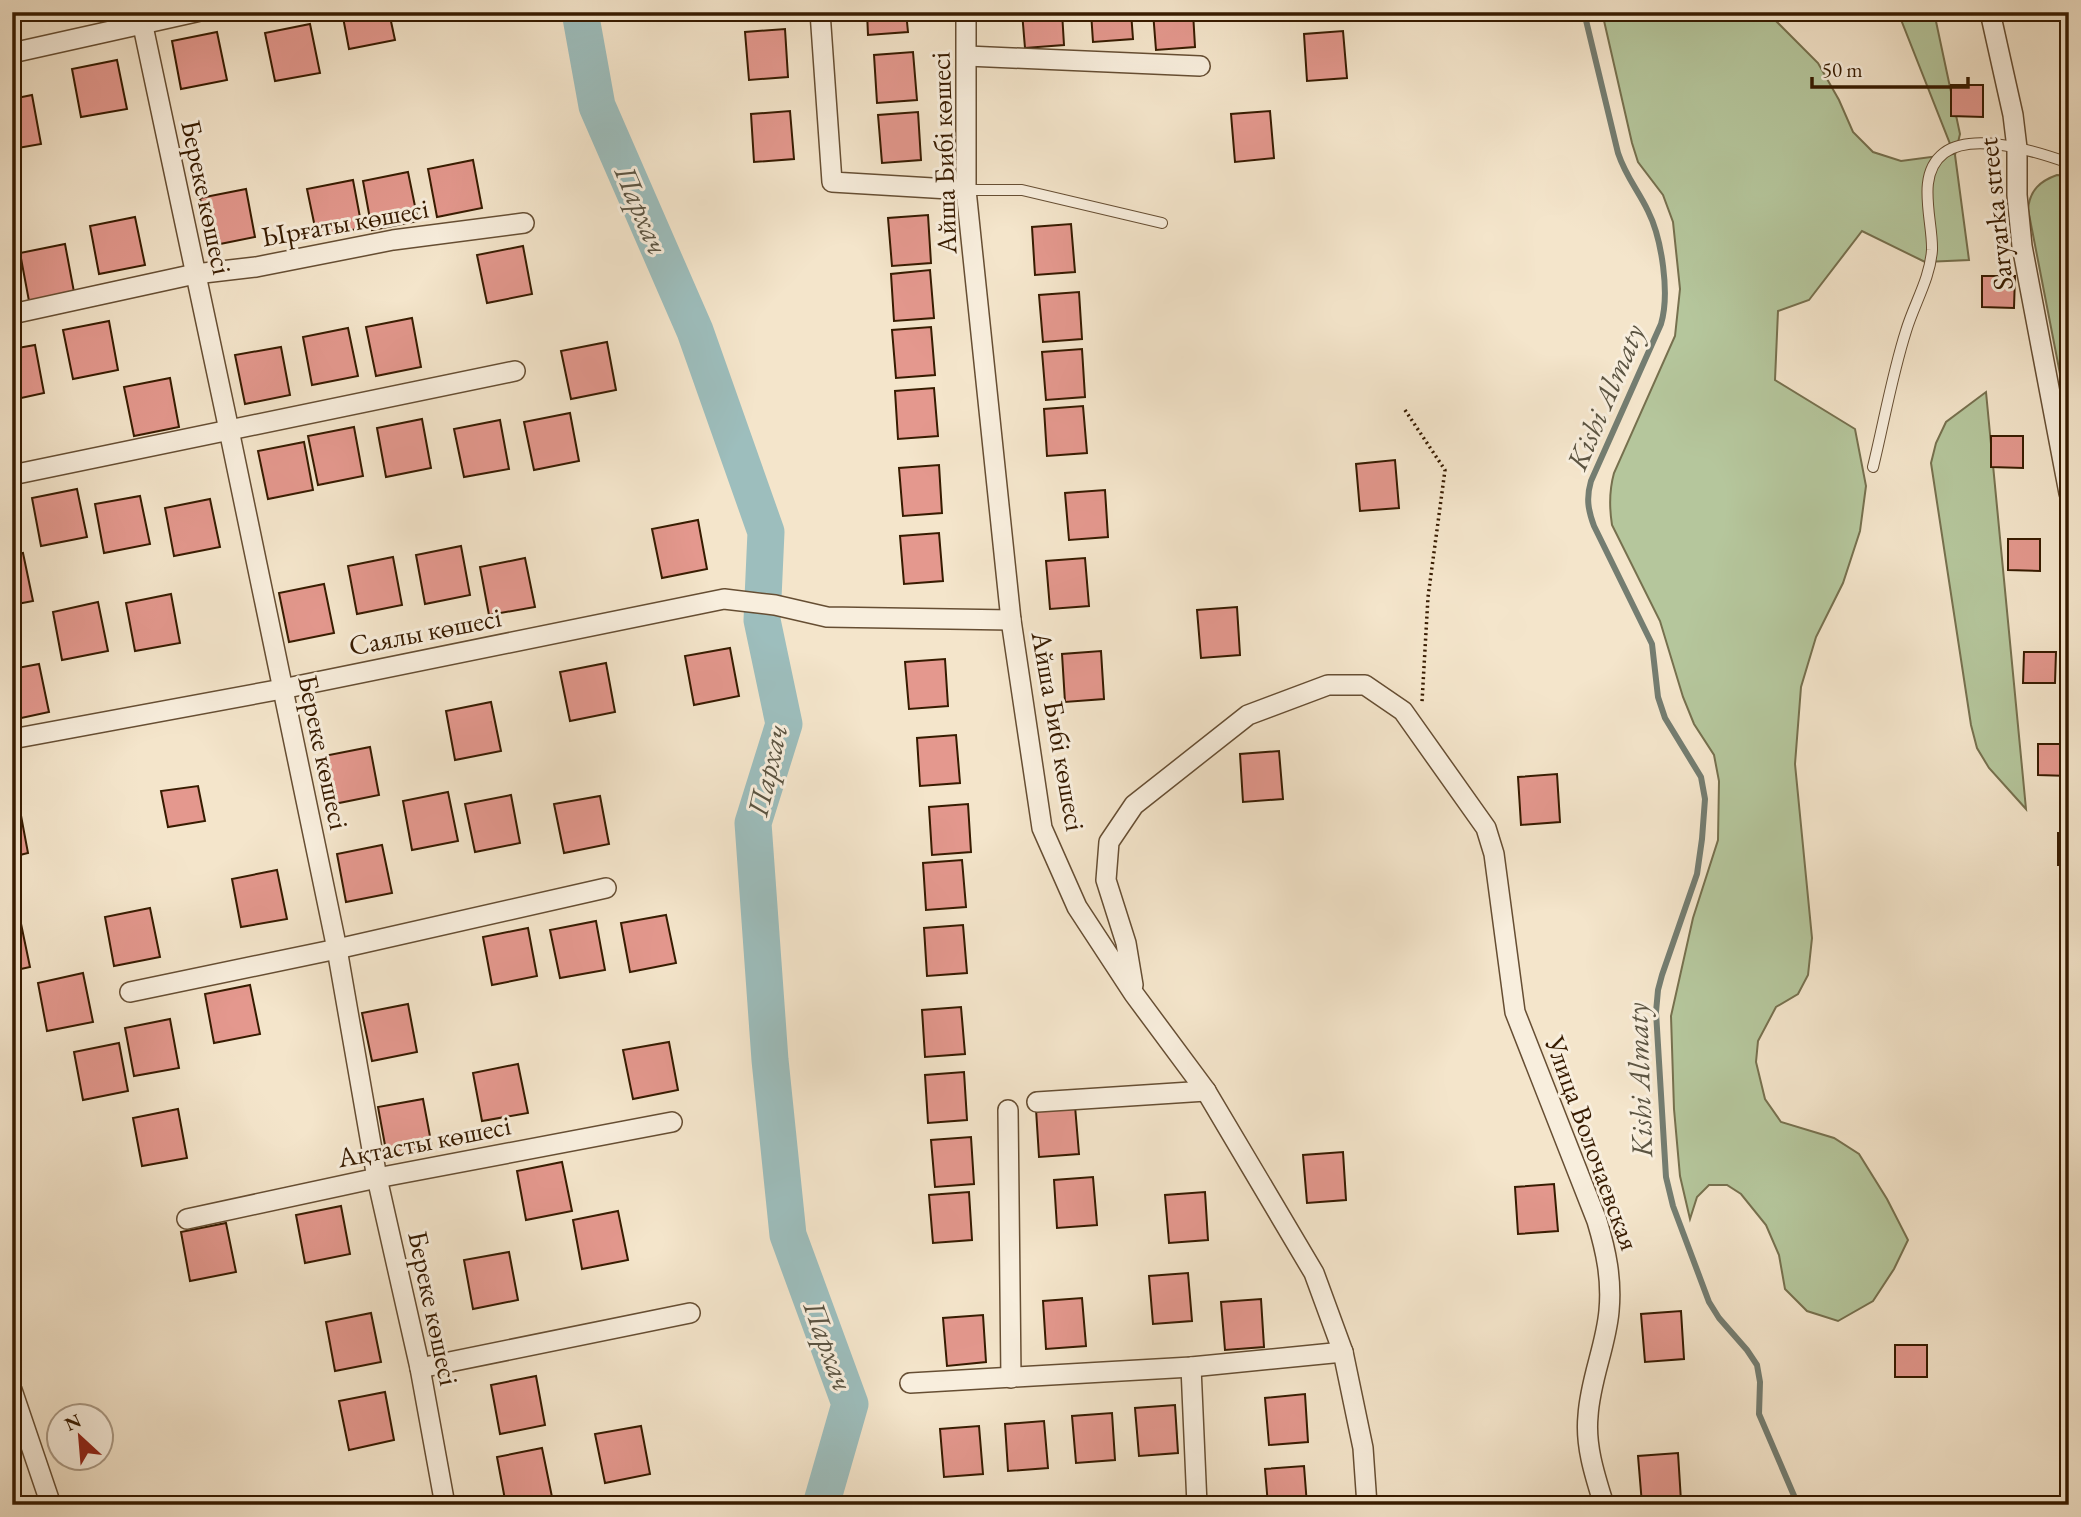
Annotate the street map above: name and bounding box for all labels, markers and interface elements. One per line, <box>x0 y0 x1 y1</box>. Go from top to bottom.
scale bar <box>1812 46 1967 90</box>
street label: Айша Бибі көшесі <box>921 51 965 256</box>
text: 50 m <box>1822 56 1863 83</box>
street label: Береке көшесі <box>173 116 241 278</box>
street label: Saryarka street <box>1969 136 2021 292</box>
water label: Пархач <box>605 159 678 260</box>
street label: Ырғаты көшесі <box>259 190 432 254</box>
water label: Kіshі Almaty <box>1556 318 1653 477</box>
street label: Саялы көшесі <box>346 599 504 663</box>
street label: Айша Бибі көшесі <box>1024 627 1094 834</box>
street label: Береке көшесі <box>290 671 358 833</box>
water label: Пархач <box>737 720 796 821</box>
water label: Kіshі Almaty <box>1617 1002 1661 1159</box>
street label: Улица Волочаевская <box>1537 1030 1648 1255</box>
street label: Ақтасты көшесі <box>333 1107 514 1176</box>
street label: Береке көшесі <box>400 1227 468 1389</box>
water label: Пархач <box>794 1295 863 1396</box>
north arrow <box>46 1402 116 1472</box>
text: N <box>60 1407 86 1437</box>

